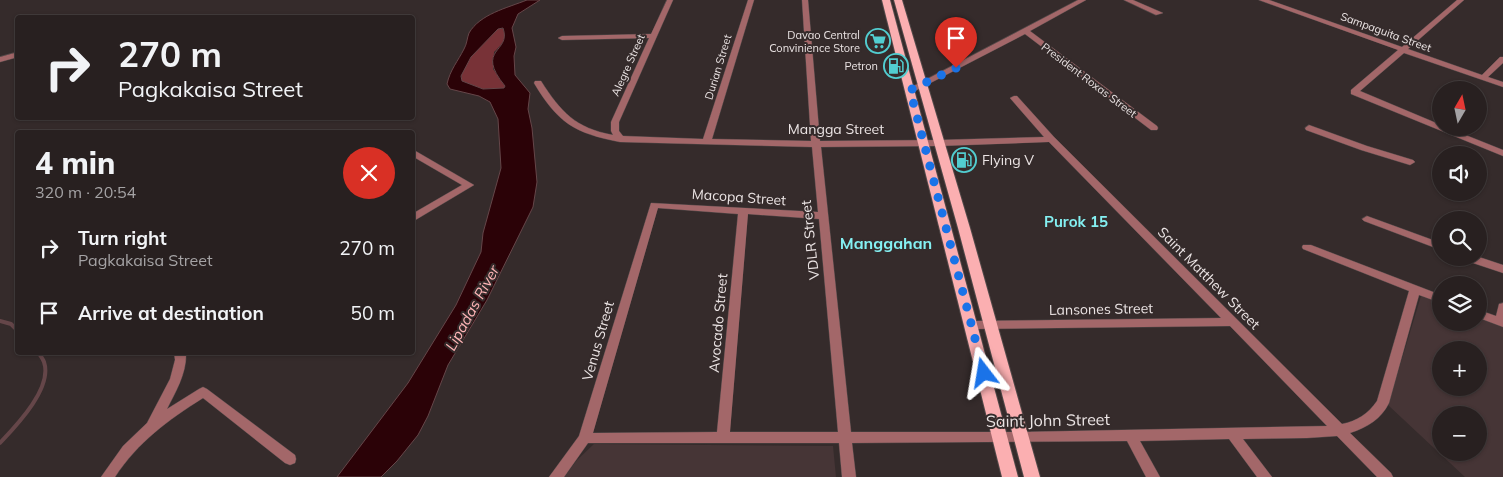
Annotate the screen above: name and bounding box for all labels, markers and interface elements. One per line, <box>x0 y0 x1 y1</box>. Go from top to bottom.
street label: Sampaguita Street <box>1339 9 1433 55</box>
pin <box>935 17 977 68</box>
icon: arrive <box>942 24 970 52</box>
place label: Davao Central Convinience Store <box>769 28 860 55</box>
supermarket icon: Davao Central Convinience Store <box>865 28 891 54</box>
text: 270 m <box>118 32 222 76</box>
street label: Alegre Street <box>608 32 648 98</box>
street label: Durian Street <box>701 33 735 101</box>
icon: right <box>35 35 100 100</box>
street label: President Roxas Street <box>1039 40 1139 120</box>
fuel station icon: Petron <box>883 53 909 79</box>
place label: Petron <box>845 59 878 73</box>
text: Pagkakaisa Street <box>118 75 303 103</box>
north arrow <box>1432 81 1488 136</box>
map controls <box>1432 81 1487 461</box>
street label: Mangga Street <box>788 120 884 138</box>
text: 4 min <box>35 144 115 182</box>
button: sound <box>1432 146 1487 201</box>
button: close <box>343 147 395 199</box>
fuel station icon: Flying V <box>951 147 977 173</box>
place label: Flying V <box>982 151 1034 169</box>
text: 320 m · 20:54 <box>35 182 136 202</box>
street label: Macopa Street <box>691 185 787 209</box>
street label: VDLR Street <box>797 199 823 281</box>
button: search <box>1432 211 1487 266</box>
district label: Purok 15 <box>1044 212 1108 231</box>
street label: Saint Matthew Street <box>1154 223 1264 333</box>
text: Turn right <box>78 226 167 250</box>
district label: Manggahan <box>840 233 932 253</box>
icon: right <box>35 234 63 262</box>
text: 270 m <box>339 236 395 260</box>
text: Pagkakaisa Street <box>78 250 213 270</box>
water label: Lipadas River <box>441 262 503 354</box>
street label: Avocado Street <box>705 273 731 373</box>
button: layers <box>1432 276 1487 331</box>
icon: arrive <box>35 299 63 327</box>
street label: Venus Street <box>578 299 618 383</box>
street label: Lansones Street <box>1049 299 1153 319</box>
text: Arrive at destination <box>78 301 264 325</box>
text: 50 m <box>351 301 395 325</box>
button: + <box>1432 341 1487 396</box>
position arrow <box>957 346 1009 398</box>
button: − <box>1432 406 1487 461</box>
street label: Saint John Street <box>986 409 1111 431</box>

